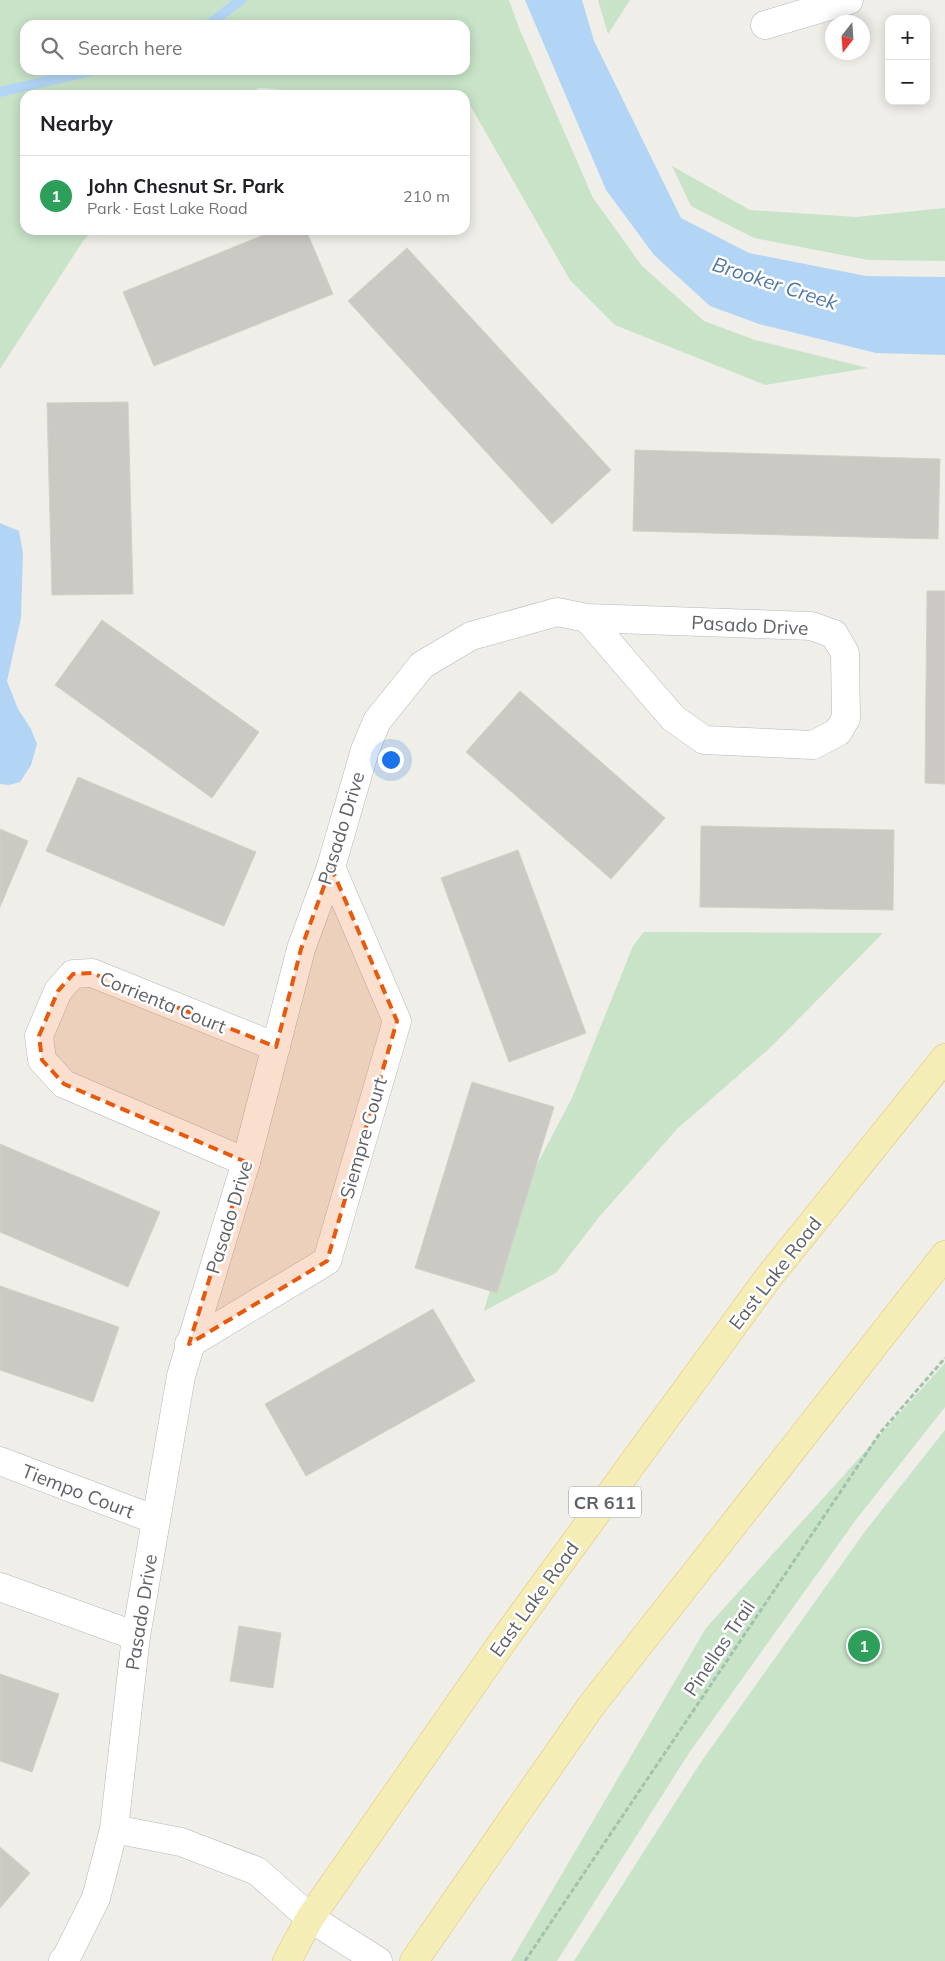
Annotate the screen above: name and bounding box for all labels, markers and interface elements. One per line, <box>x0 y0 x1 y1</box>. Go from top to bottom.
north arrow <box>825 15 870 60</box>
map controls <box>885 15 930 105</box>
button: + <box>885 15 930 60</box>
search box <box>20 20 470 75</box>
icon: search <box>38 34 66 62</box>
text: Search here <box>78 36 182 60</box>
button: − <box>885 60 930 105</box>
text: Nearby <box>40 110 113 136</box>
text: John Chesnut Sr. Park <box>87 174 284 198</box>
text: 1 <box>51 186 61 206</box>
text: 210 m <box>403 186 450 206</box>
text: Park · East Lake Road <box>87 198 248 218</box>
water label: Brooker Creek <box>709 251 841 315</box>
street label: Pasado Drive <box>691 610 809 640</box>
your location <box>378 747 404 773</box>
street label: Pasado Drive <box>312 768 370 888</box>
street label: Corrienta Court <box>96 966 230 1038</box>
street label: Siempre Court <box>334 1074 392 1201</box>
street label: Pasado Drive <box>200 1157 258 1277</box>
street label: East Lake Road <box>724 1212 826 1334</box>
street label: Tiempo Court <box>18 1459 138 1524</box>
road number: CR 611 <box>569 1486 641 1518</box>
street label: East Lake Road <box>484 1537 584 1661</box>
street label: Pasado Drive <box>120 1552 162 1672</box>
street label: Pinellas Trail <box>678 1595 760 1701</box>
pin: 1 <box>848 1627 880 1665</box>

